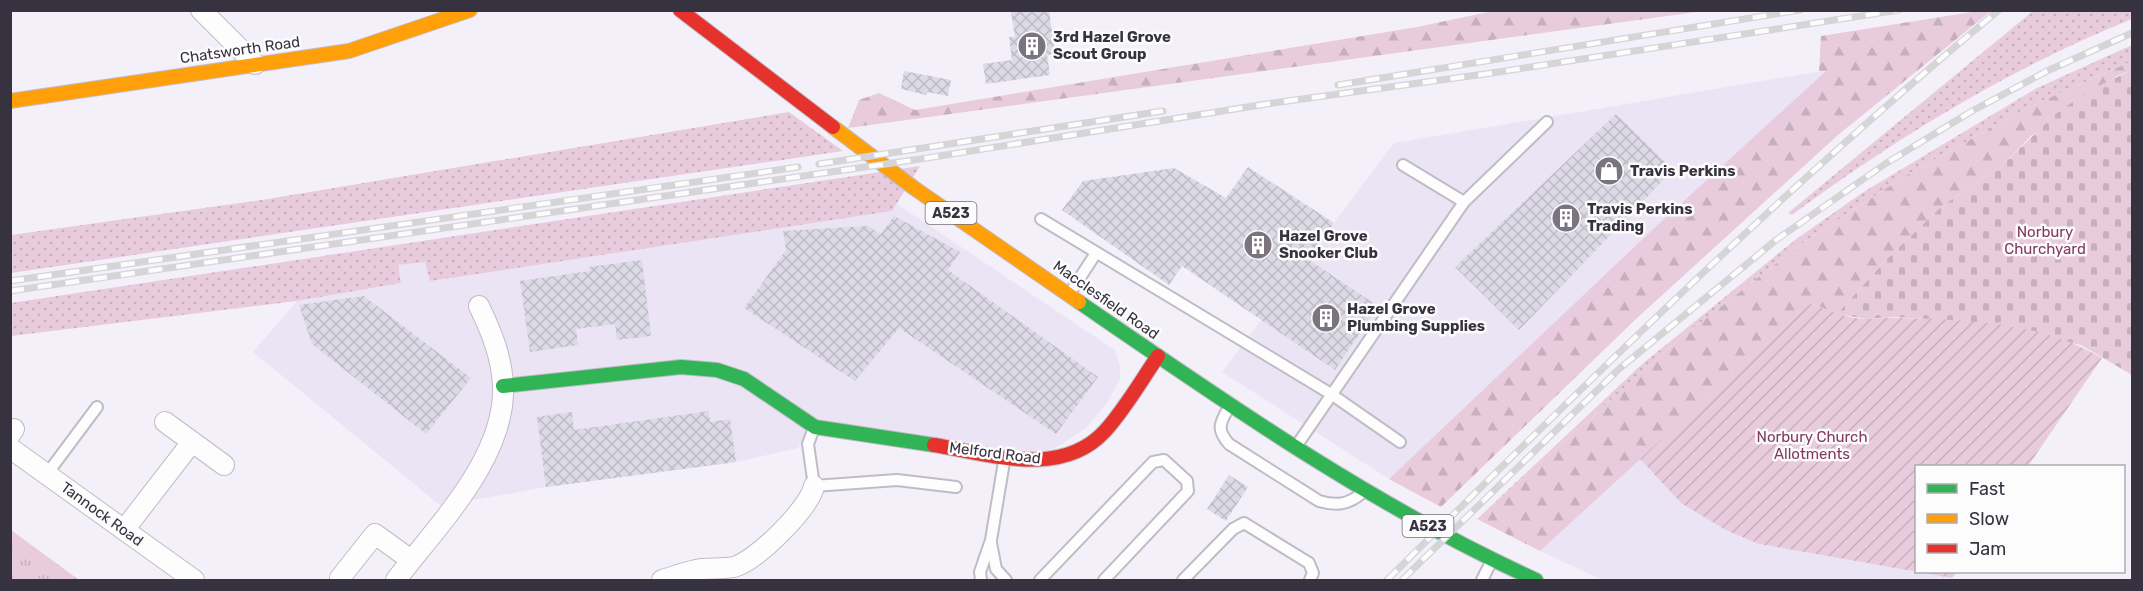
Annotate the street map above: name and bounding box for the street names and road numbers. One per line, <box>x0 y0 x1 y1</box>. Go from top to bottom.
street label: Chatsworth Road <box>179 33 301 67</box>
road number: A523 <box>926 202 976 224</box>
street label: Macclesfield Road <box>1050 257 1162 343</box>
street label: Melford Road <box>948 438 1042 468</box>
street label: Tannock Road <box>57 478 147 550</box>
road number: A523 <box>1402 515 1454 537</box>

